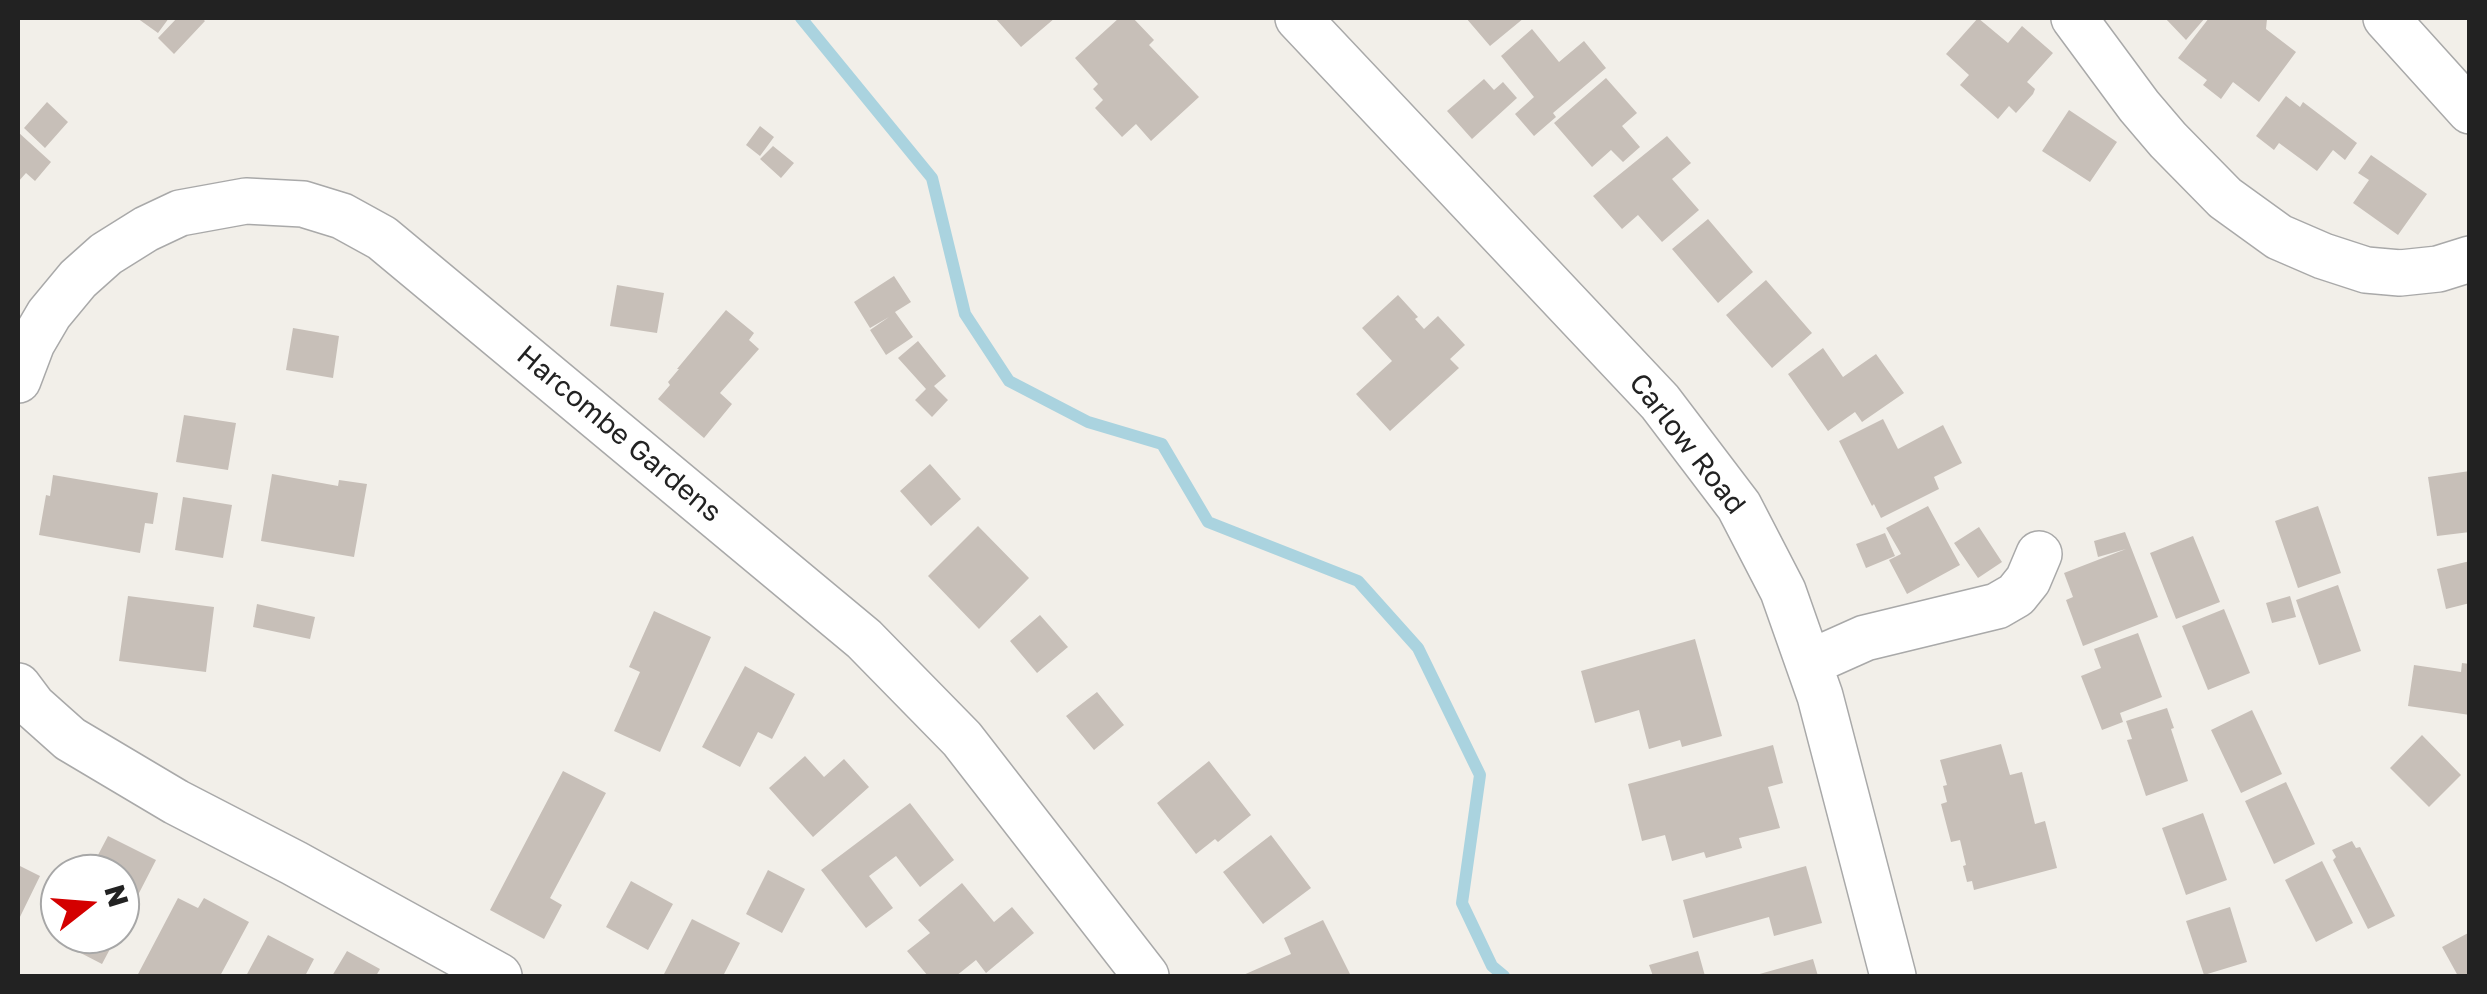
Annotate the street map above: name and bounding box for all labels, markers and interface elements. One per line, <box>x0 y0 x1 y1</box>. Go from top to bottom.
street label: Harcombe Gardens <box>510 339 728 529</box>
street label: Carlow Road <box>1622 367 1752 521</box>
north arrow <box>40 854 140 954</box>
text: N <box>98 881 136 911</box>

